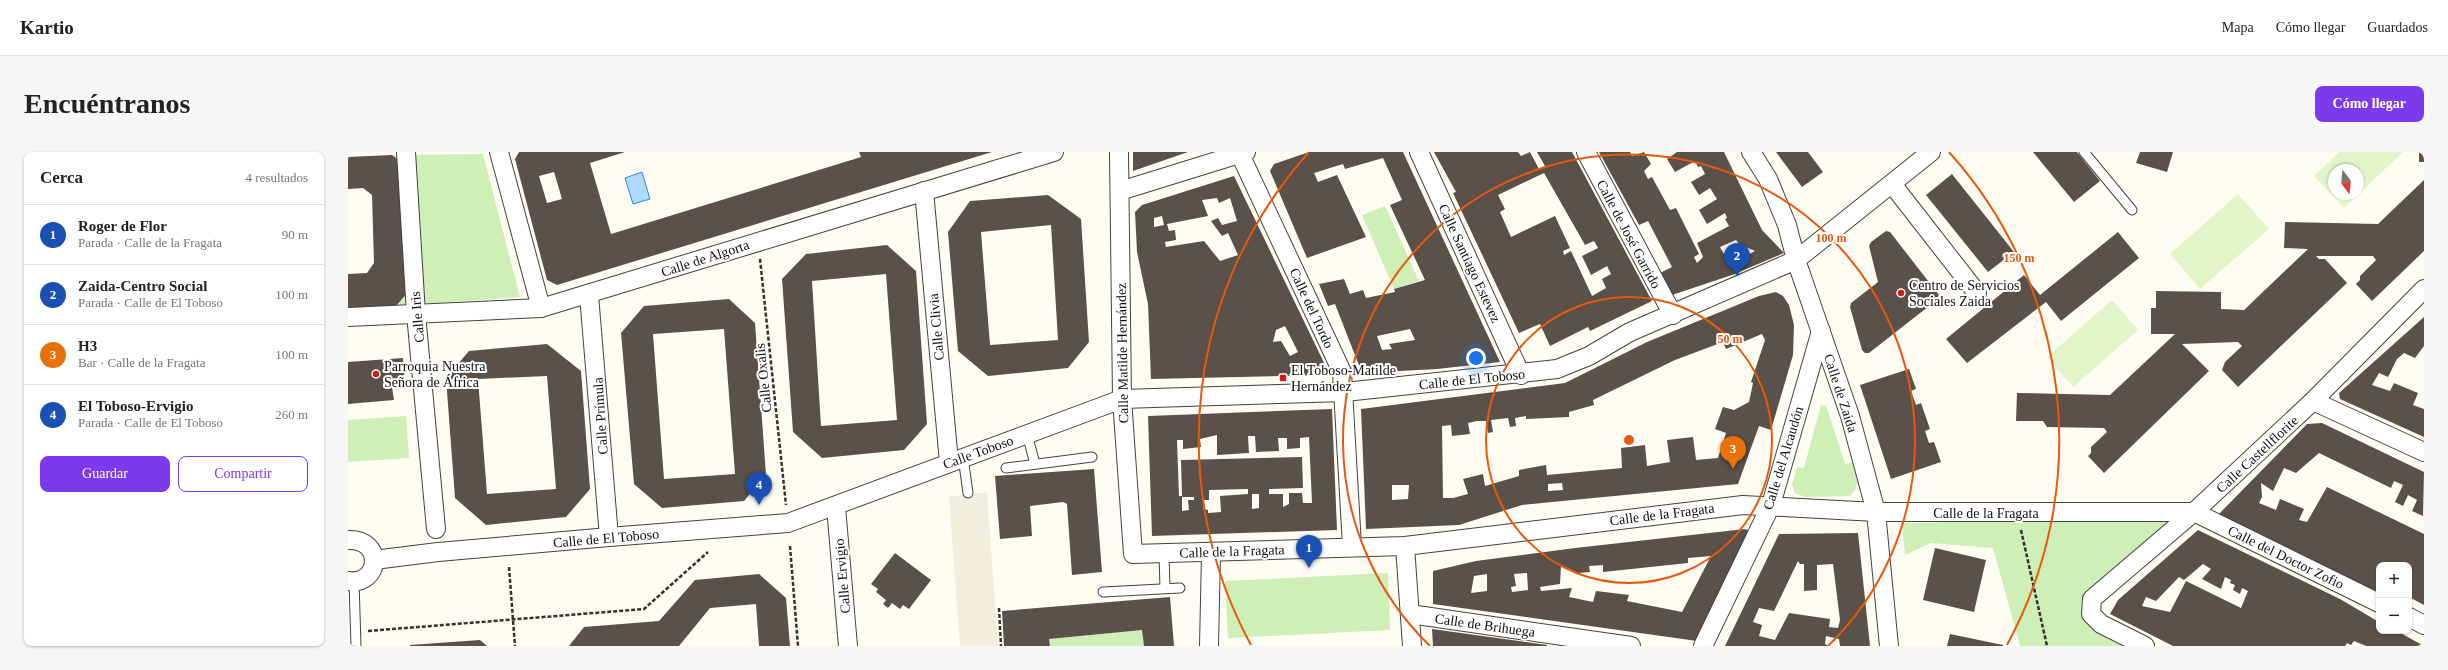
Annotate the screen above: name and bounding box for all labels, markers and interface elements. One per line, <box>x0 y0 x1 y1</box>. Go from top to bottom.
text: Kartio <box>20 17 74 38</box>
text: Mapa <box>2222 20 2254 35</box>
text: Cómo llegar <box>2276 20 2345 35</box>
text: Guardados <box>2367 20 2428 35</box>
button: Cómo llegar <box>2315 86 2424 122</box>
text: Encuéntranos <box>24 88 190 119</box>
north arrow <box>2328 164 2364 200</box>
text: Cerca <box>40 168 83 187</box>
text: 4 resultados <box>246 170 308 185</box>
street label: Calle de José Garrido <box>1594 177 1664 291</box>
street label: Calle Santiago Estevez <box>1435 202 1504 325</box>
text: Roger de Flor <box>78 218 167 234</box>
text: 1 <box>50 227 56 242</box>
text: 90 m <box>282 227 308 242</box>
text: 100 m <box>1816 231 1847 245</box>
text: Parada · Calle de la Fragata <box>78 235 222 250</box>
street label: Calle de Algorta <box>659 237 752 280</box>
pin: 2 <box>1724 243 1750 276</box>
text: 150 m <box>2004 251 2035 265</box>
street label: Calle del Tordo <box>1286 266 1337 351</box>
text: Zaida-Centro Social <box>78 278 207 294</box>
place label: Centro de Servicios Sociales Zaida <box>1909 278 2019 309</box>
street label: Calle Matilde Hernández <box>1114 283 1131 423</box>
text: 2 <box>50 287 56 302</box>
text: 100 m <box>275 287 308 302</box>
marker: Centro de Servicios Sociales Zaida <box>1896 288 1906 298</box>
street label: Calle Iris <box>408 291 427 343</box>
street label: Calle Clivia <box>926 292 947 361</box>
text: Parada · Calle de El Toboso <box>78 295 223 310</box>
text: 50 m <box>1718 332 1743 346</box>
text: H3 <box>78 338 97 354</box>
street label: Calle Oxalis <box>752 343 775 413</box>
text: 3 <box>50 347 56 362</box>
text: 100 m <box>275 347 308 362</box>
your location <box>1466 348 1486 368</box>
street label: Calle de Zaida <box>1821 352 1861 435</box>
text: Bar · Calle de la Fragata <box>78 355 205 370</box>
place label: Parroquia Nuestra Señora de África <box>384 359 486 390</box>
place label: El Toboso-Matilde Hernández <box>1291 363 1396 394</box>
street label: Calle de El Toboso <box>1418 366 1526 393</box>
marker: Parroquia Nuestra Señora de África <box>371 369 381 379</box>
marker: El Toboso-Matilde Hernández <box>1278 373 1288 383</box>
street label: Calle Prímula <box>590 376 611 455</box>
text: El Toboso-Ervigio <box>78 398 193 414</box>
street label: Calle del Alcaudón <box>1761 405 1806 512</box>
text: 4 <box>50 407 56 422</box>
text: 260 m <box>275 407 308 422</box>
street label: Calle Castellflorite <box>2213 413 2301 496</box>
text: Parada · Calle de El Toboso <box>78 415 223 430</box>
street label: Calle Toboso <box>941 433 1015 472</box>
centre of rings <box>1622 433 1636 447</box>
pin: 3 <box>1720 436 1746 469</box>
button: Guardar <box>40 456 170 492</box>
button: Compartir <box>178 456 308 492</box>
pin: 4 <box>746 472 772 505</box>
street label: Calle de la Fragata <box>1609 501 1716 528</box>
street label: Calle de la Fragata <box>1933 506 2039 521</box>
street label: Calle del Doctor Zofio <box>2225 523 2346 592</box>
street label: Calle de El Toboso <box>552 526 660 551</box>
pin: 1 <box>1296 535 1322 568</box>
street label: Calle Ervigio <box>832 538 853 614</box>
street label: Calle de la Fragata <box>1179 542 1286 561</box>
map controls <box>2376 562 2412 634</box>
button: + <box>2376 562 2412 598</box>
button: − <box>2376 598 2412 634</box>
street label: Calle de Brihuega <box>1434 611 1537 640</box>

